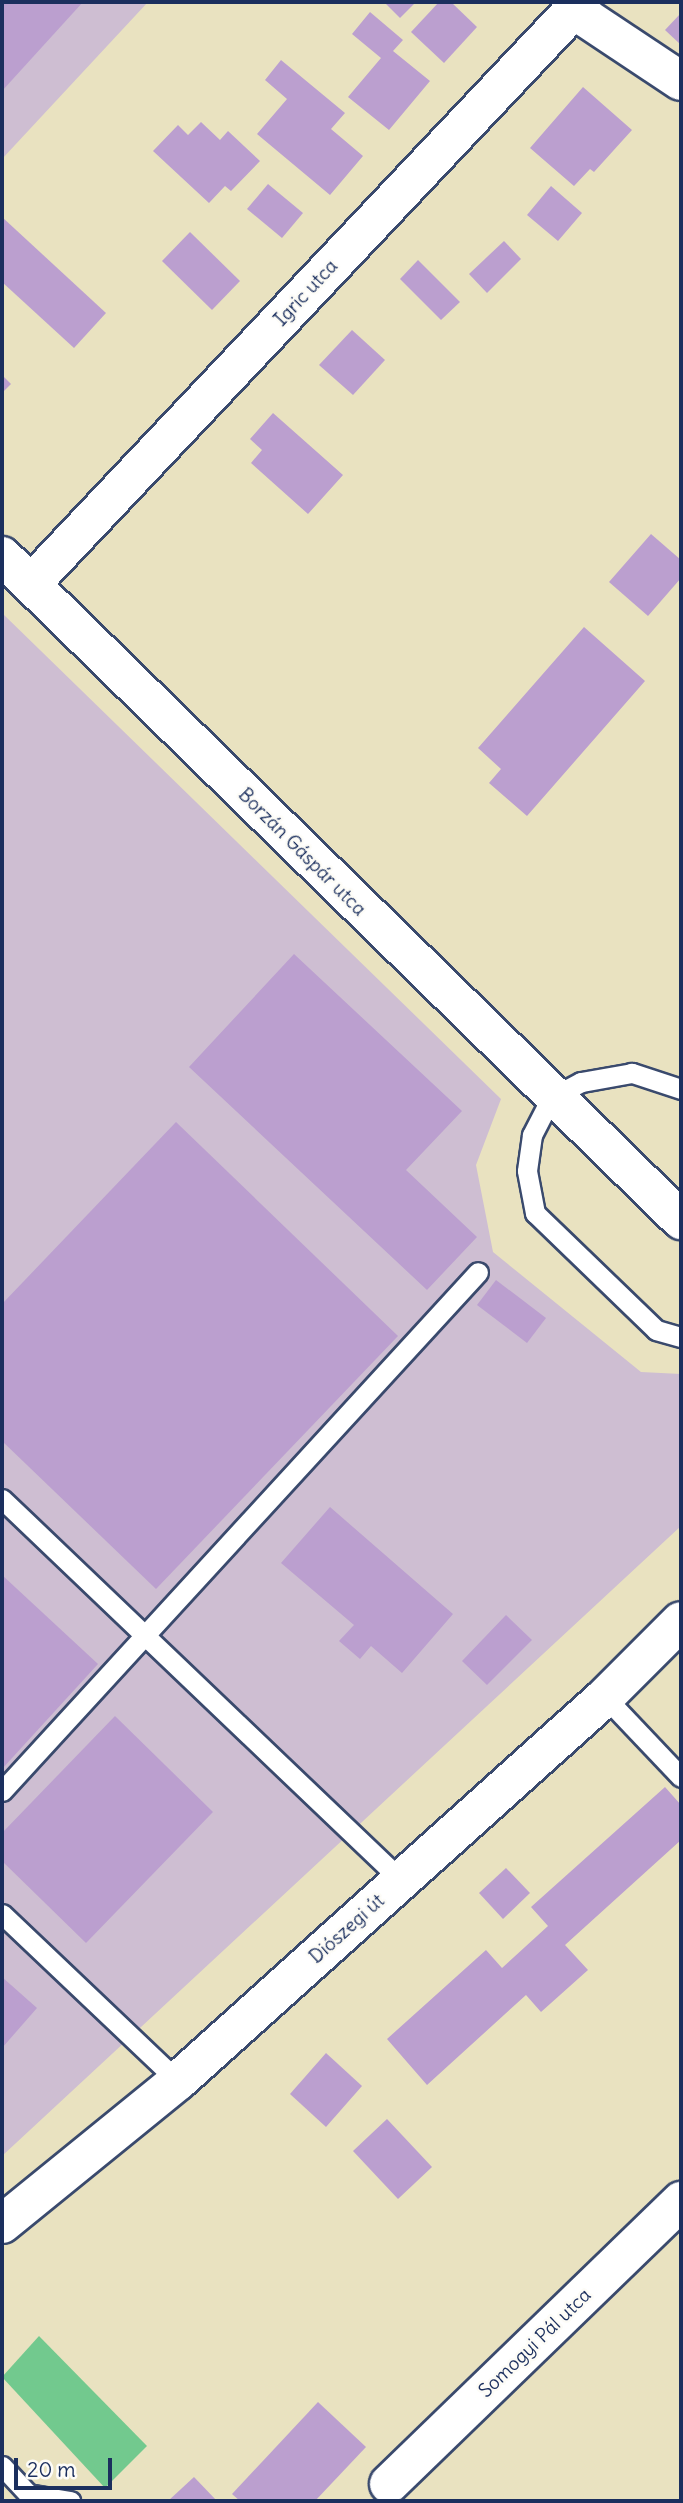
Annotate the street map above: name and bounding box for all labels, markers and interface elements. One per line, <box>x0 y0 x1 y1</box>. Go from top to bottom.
street label: Igric utca <box>269 255 343 331</box>
street label: Borzán Gáspár utca <box>233 783 371 921</box>
street label: Diószegi út <box>305 1889 389 1969</box>
street label: Somogyi Pál utca <box>474 2284 596 2402</box>
scale bar <box>18 2444 116 2488</box>
text: 20 m <box>27 2456 76 2483</box>

